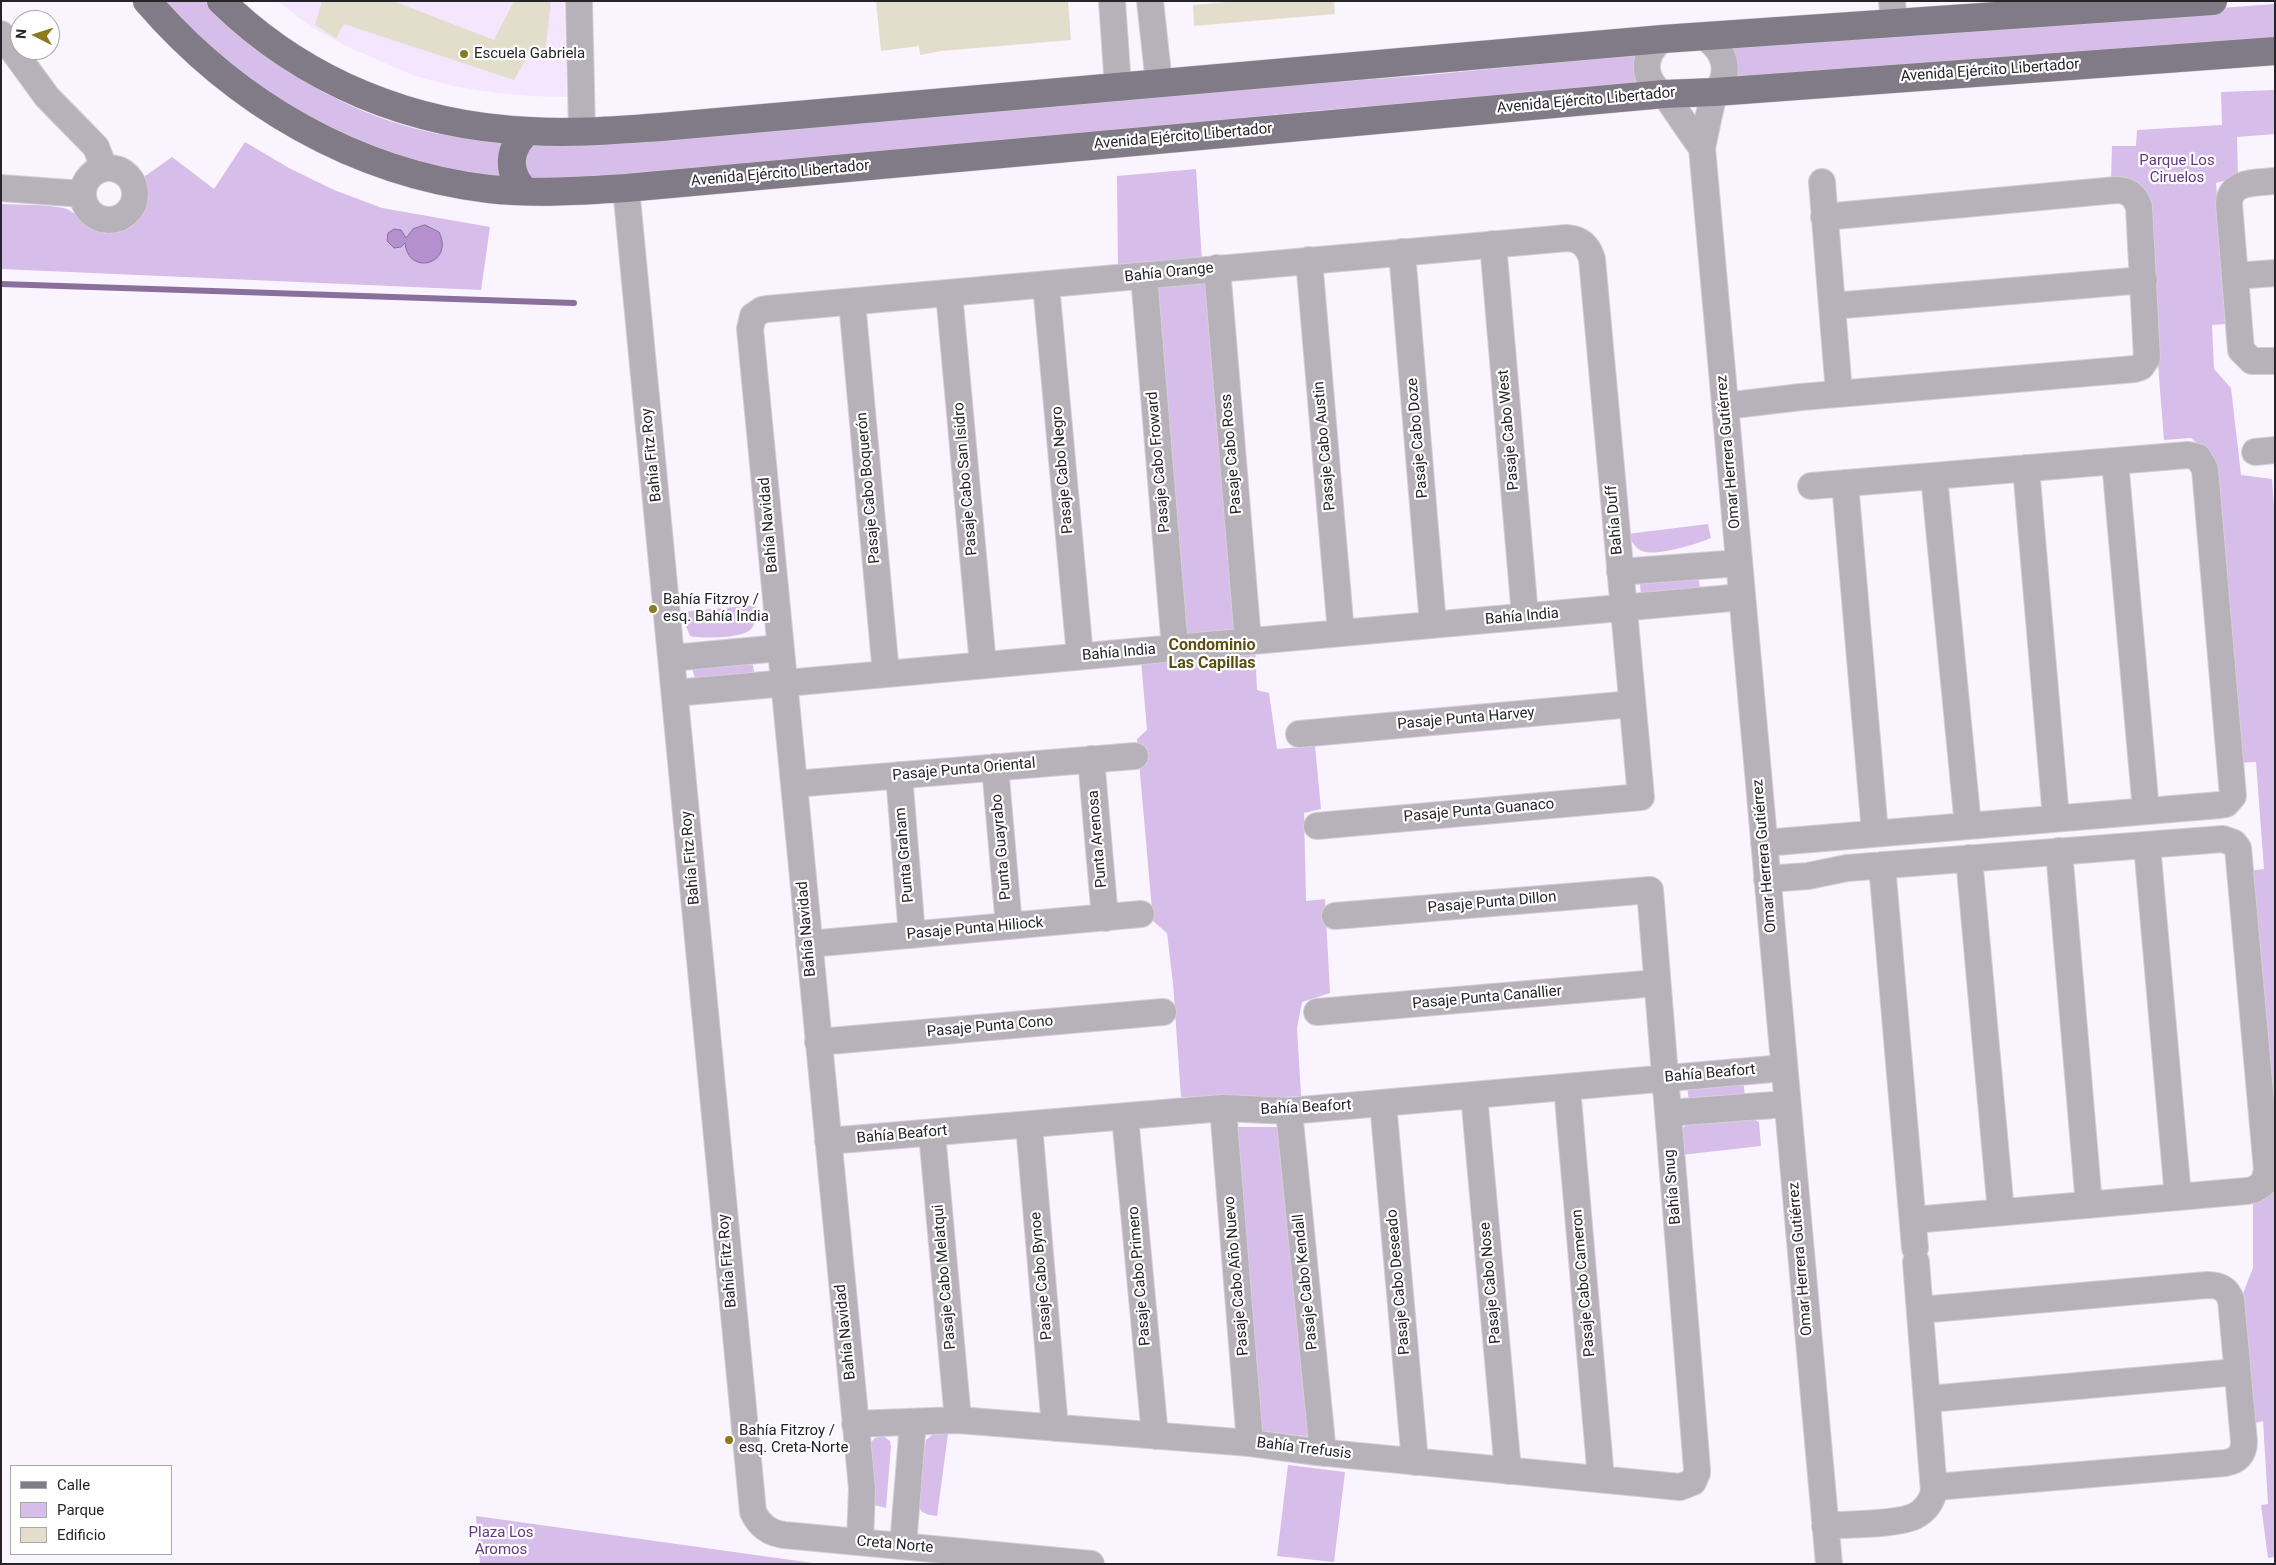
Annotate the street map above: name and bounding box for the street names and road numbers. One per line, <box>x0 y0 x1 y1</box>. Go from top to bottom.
street label: Avenida Ejército Libertador <box>1900 56 2080 86</box>
street label: Avenida Ejército Libertador <box>1496 84 1676 118</box>
street label: Avenida Ejército Libertador <box>1093 120 1273 154</box>
street label: Avenida Ejército Libertador <box>690 157 870 191</box>
street label: Bahía Orange <box>1124 259 1214 287</box>
street label: Pasaje Cabo West <box>1495 369 1523 491</box>
street label: Omar Herrera Gutiérrez <box>1713 374 1745 530</box>
street label: Pasaje Cabo Doze <box>1404 377 1432 499</box>
street label: Pasaje Cabo Austin <box>1310 381 1340 511</box>
street label: Pasaje Cabo Froward <box>1144 391 1174 533</box>
street label: Pasaje Cabo Ross <box>1218 393 1246 515</box>
street label: Pasaje Cabo San Isidro <box>950 402 982 556</box>
street label: Pasaje Cabo Negro <box>1048 406 1078 534</box>
street label: Bahía Fitz Roy <box>638 407 666 503</box>
street label: Pasaje Cabo Boquerón <box>853 412 885 564</box>
street label: Bahía Navidad <box>756 476 782 574</box>
street label: Bahía Duff <box>1603 484 1627 556</box>
street label: Bahía India <box>1484 605 1560 629</box>
street label: Bahía India <box>1081 641 1157 665</box>
street label: Pasaje Punta Harvey <box>1397 704 1535 734</box>
street label: Pasaje Punta Oriental <box>892 755 1036 785</box>
street label: Omar Herrera Gutiérrez <box>1749 778 1781 934</box>
street label: Punta Arenosa <box>1085 789 1111 889</box>
street label: Punta Guayrabo <box>988 793 1016 901</box>
street label: Pasaje Punta Guanaco <box>1403 795 1555 827</box>
street label: Punta Graham <box>892 807 918 903</box>
street label: Bahía Fitz Roy <box>678 810 704 906</box>
street label: Bahía Navidad <box>794 880 820 978</box>
street label: Pasaje Punta Dillon <box>1427 888 1557 918</box>
street label: Pasaje Punta Hiliock <box>906 914 1044 944</box>
street label: Pasaje Punta Canallier <box>1412 983 1562 1013</box>
street label: Pasaje Punta Cono <box>926 1013 1054 1041</box>
street label: Bahía Beafort <box>1664 1061 1756 1087</box>
street label: Bahía Beafort <box>1260 1097 1352 1119</box>
street label: Bahía Beafort <box>856 1122 948 1148</box>
street label: Bahía Snug <box>1661 1149 1685 1225</box>
street label: Omar Herrera Gutiérrez <box>1785 1181 1817 1337</box>
street label: Pasaje Cabo Año Nuevo <box>1221 1195 1253 1357</box>
street label: Pasaje Cabo Melatqui <box>930 1204 960 1350</box>
street label: Pasaje Cabo Primero <box>1125 1205 1155 1347</box>
street label: Pasaje Cabo Deseado <box>1384 1208 1414 1356</box>
street label: Pasaje Cabo Cameron <box>1569 1208 1599 1358</box>
street label: Pasaje Cabo Bynoe <box>1027 1211 1057 1341</box>
street label: Bahía Fitz Roy <box>715 1213 741 1309</box>
street label: Pasaje Cabo Kendall <box>1290 1213 1322 1351</box>
street label: Pasaje Cabo Nose <box>1477 1221 1505 1345</box>
street label: Bahía Navidad <box>832 1283 860 1381</box>
street label: Bahía Trefusis <box>1256 1434 1352 1464</box>
street label: Creta Norte <box>856 1533 934 1557</box>

